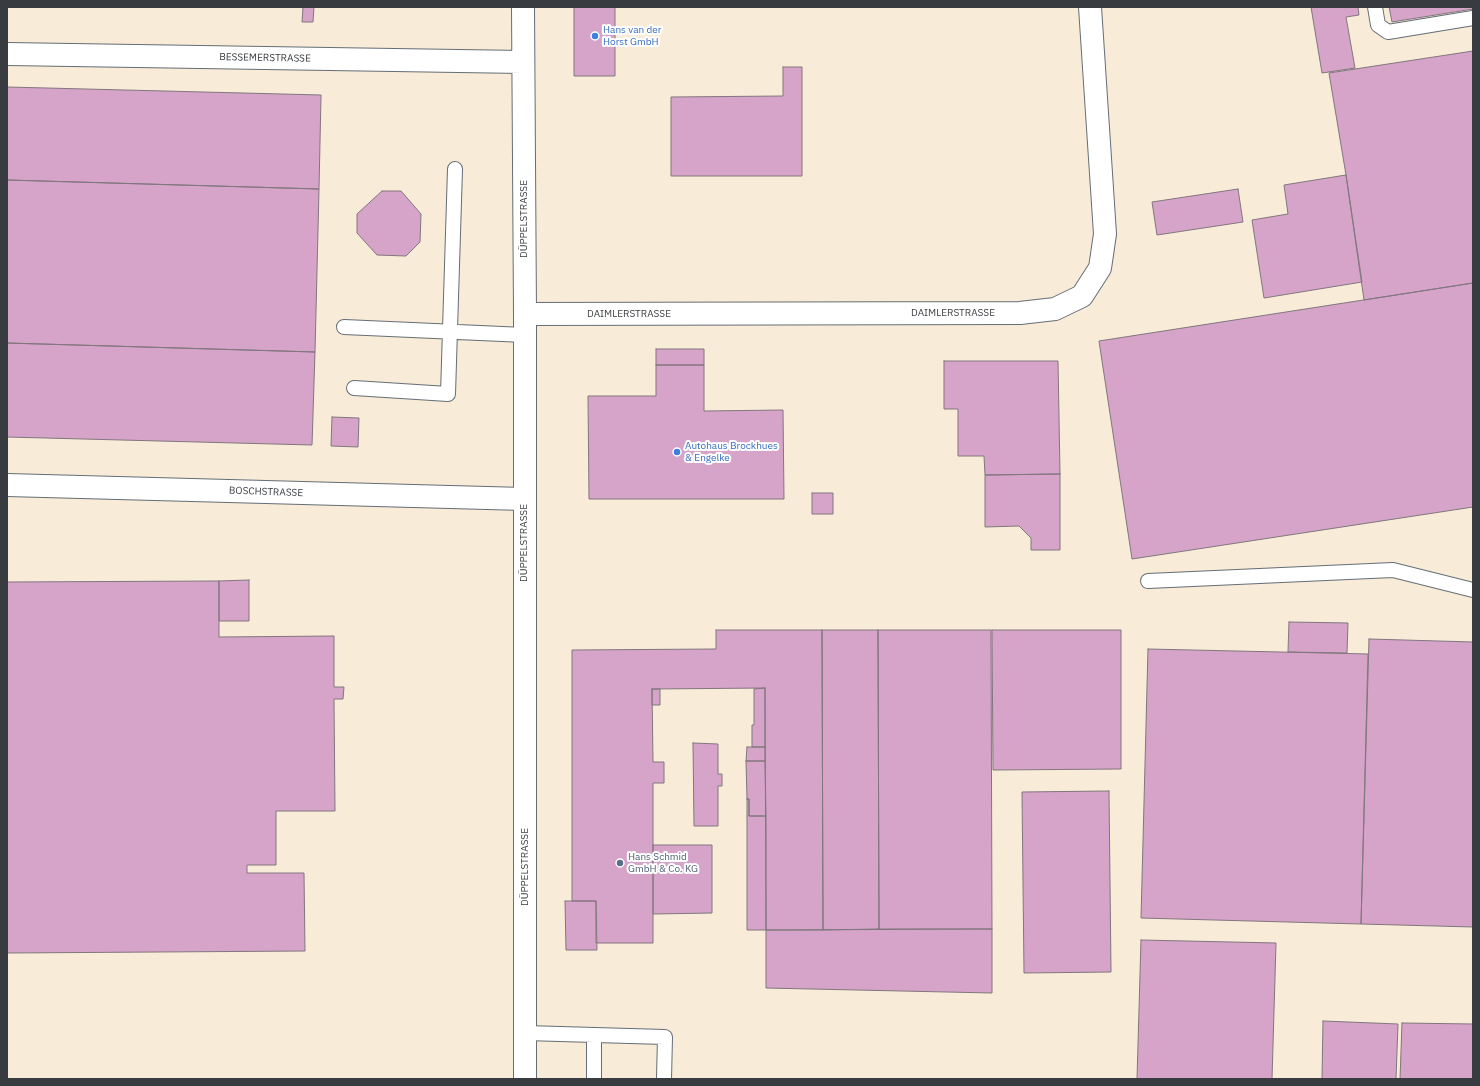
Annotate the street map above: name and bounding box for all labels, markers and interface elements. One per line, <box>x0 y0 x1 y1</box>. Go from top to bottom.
place label: Hans van der Horst GmbH <box>603 24 661 48</box>
marker: Hans van der Horst GmbH <box>590 31 600 41</box>
street label: BESSEMERSTRASSE <box>219 51 311 65</box>
street label: DÜPPELSTRASSE <box>518 180 530 258</box>
street label: DAIMLERSTRASSE <box>911 307 995 319</box>
street label: DAIMLERSTRASSE <box>587 308 671 320</box>
place label: Autohaus Brockhues & Engelke <box>685 440 778 464</box>
marker: Autohaus Brockhues & Engelke <box>672 447 682 457</box>
street label: BOSCHSTRASSE <box>229 485 303 499</box>
street label: DÜPPELSTRASSE <box>518 504 530 582</box>
street label: DÜPPELSTRASSE <box>519 828 531 906</box>
place label: Hans Schmid GmbH & Co. KG <box>628 851 698 874</box>
marker: Hans Schmid GmbH & Co. KG <box>615 858 625 868</box>

